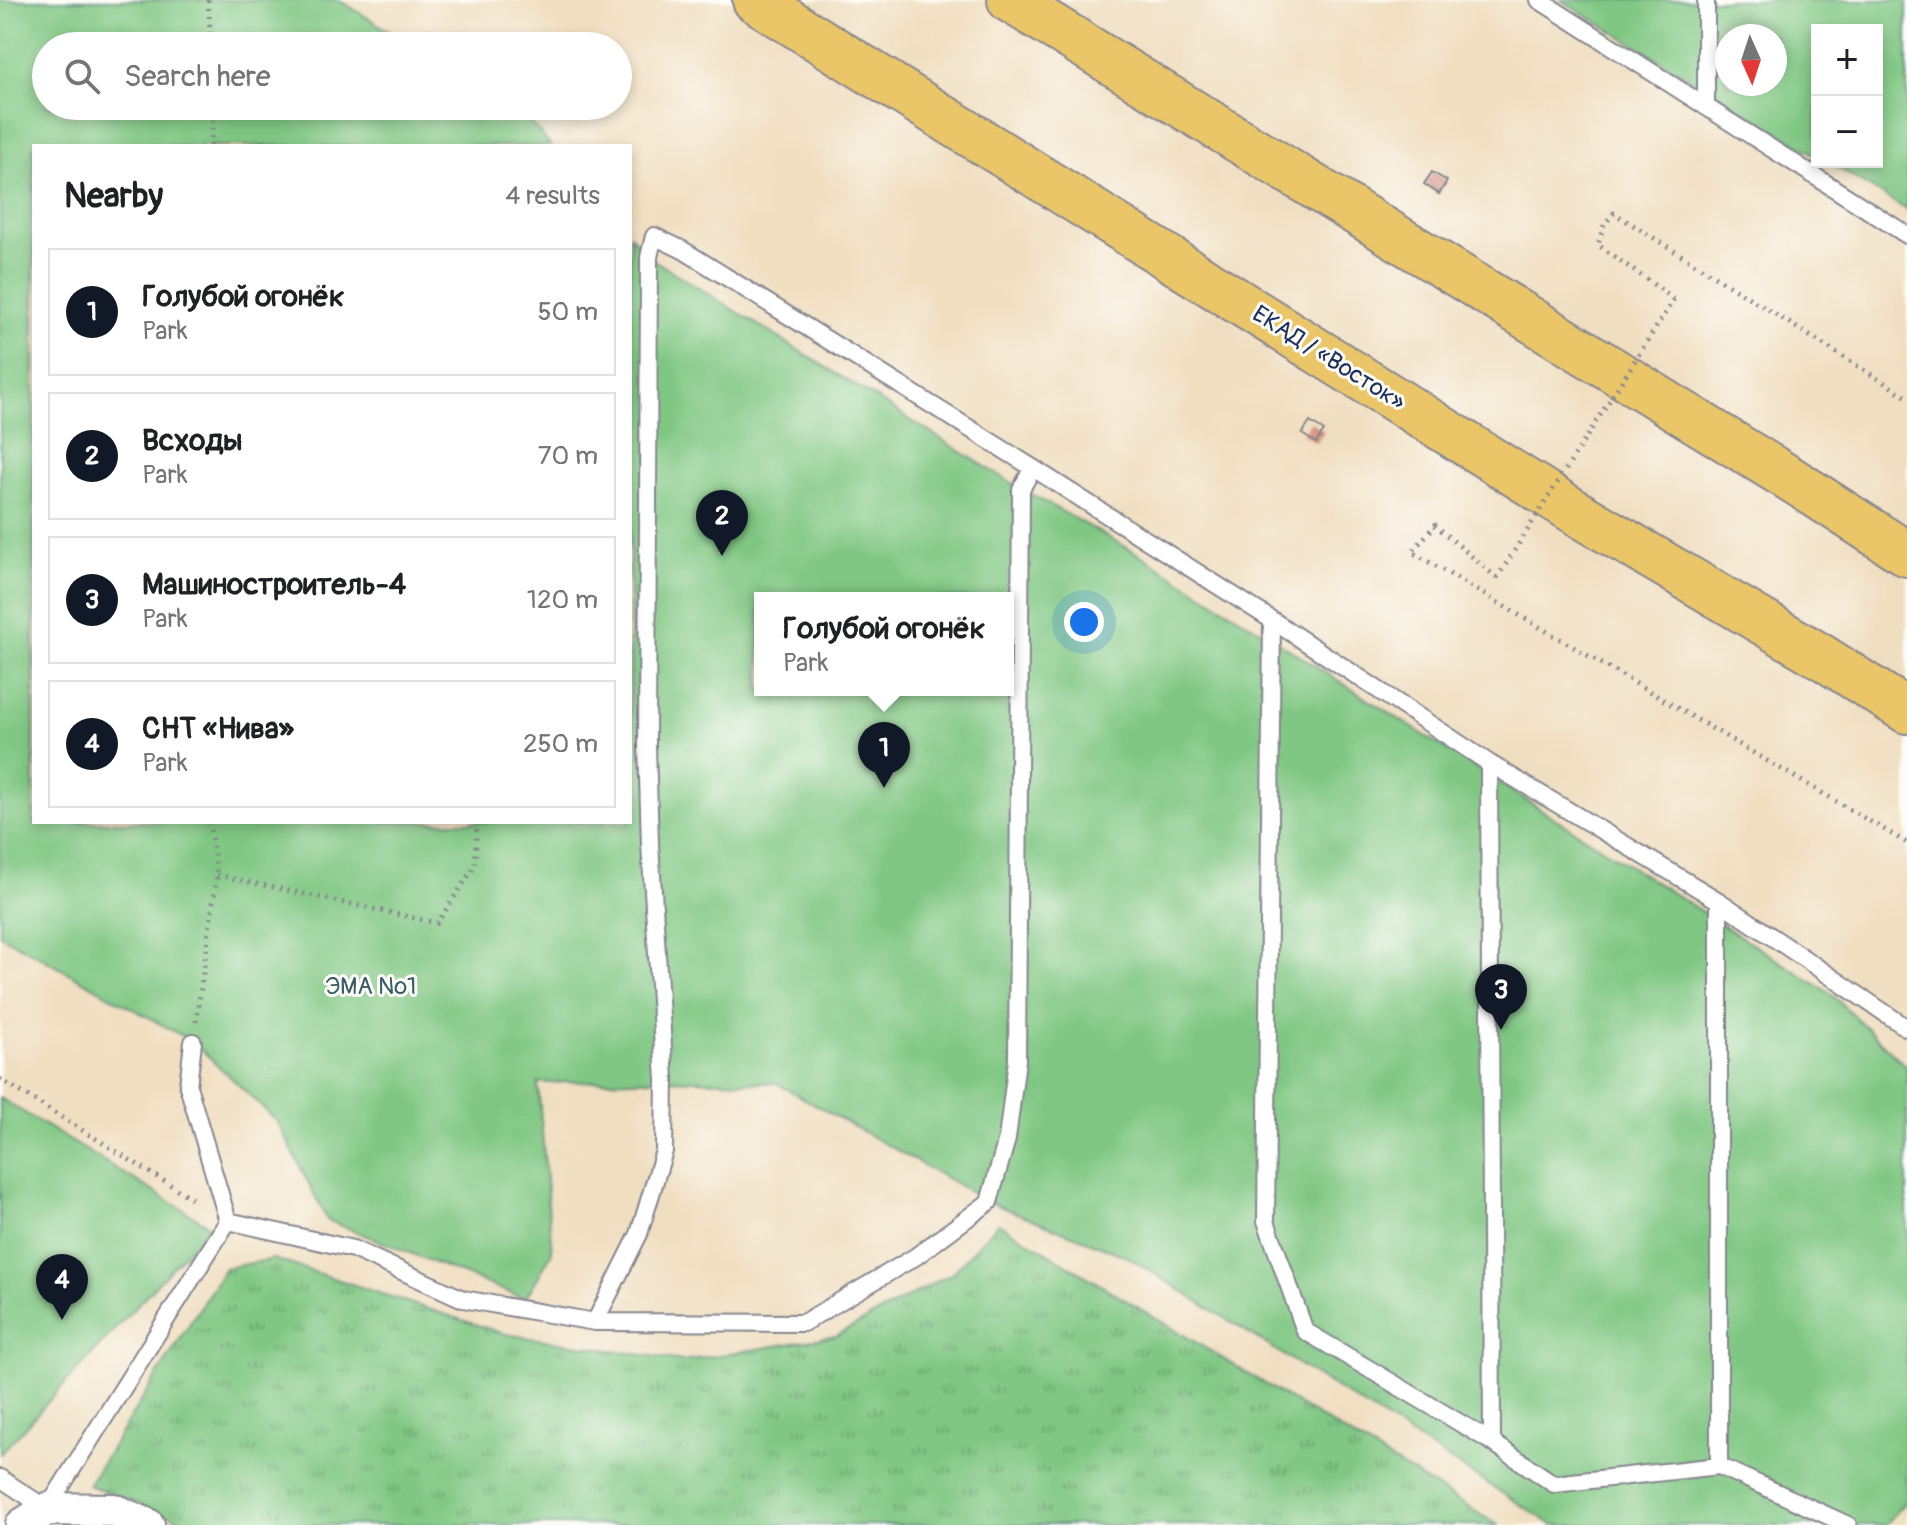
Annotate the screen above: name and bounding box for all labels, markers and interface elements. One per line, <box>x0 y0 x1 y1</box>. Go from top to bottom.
north arrow <box>1715 24 1787 96</box>
map controls <box>1811 24 1883 168</box>
button: + <box>1811 24 1883 96</box>
search box <box>32 32 632 120</box>
icon: search <box>60 54 104 98</box>
text: Search here <box>124 58 271 95</box>
button: − <box>1811 96 1883 168</box>
text: Nearby <box>64 175 163 218</box>
text: 4 results <box>505 180 600 212</box>
text: Голубой огонёк <box>142 278 344 315</box>
text: 1 <box>87 296 97 328</box>
text: 50 m <box>537 296 598 328</box>
street label: ЕКАД / «Восток» <box>1247 299 1411 417</box>
text: Park <box>142 315 188 347</box>
text: Всходы <box>142 422 243 459</box>
text: 2 <box>85 440 99 472</box>
text: 70 m <box>538 440 598 472</box>
text: Park <box>142 459 188 491</box>
pin: 2 <box>696 490 748 556</box>
text: Машиностроитель-4 <box>142 566 406 603</box>
text: 3 <box>85 584 99 616</box>
text: 120 m <box>527 584 598 616</box>
popup <box>754 592 1014 696</box>
your location <box>1064 602 1104 642</box>
text: Park <box>142 603 188 635</box>
text: Голубой огонёк <box>783 610 985 647</box>
text: Park <box>783 647 828 679</box>
text: СНТ «Нива» <box>142 710 294 747</box>
pin: 1 <box>858 722 910 788</box>
text: 4 <box>84 728 100 760</box>
text: 250 m <box>523 728 598 760</box>
text: Park <box>142 747 188 779</box>
pin: 3 <box>1475 964 1527 1030</box>
park label: ЭМА №1 <box>326 972 416 1001</box>
pin: 4 <box>36 1254 88 1320</box>

